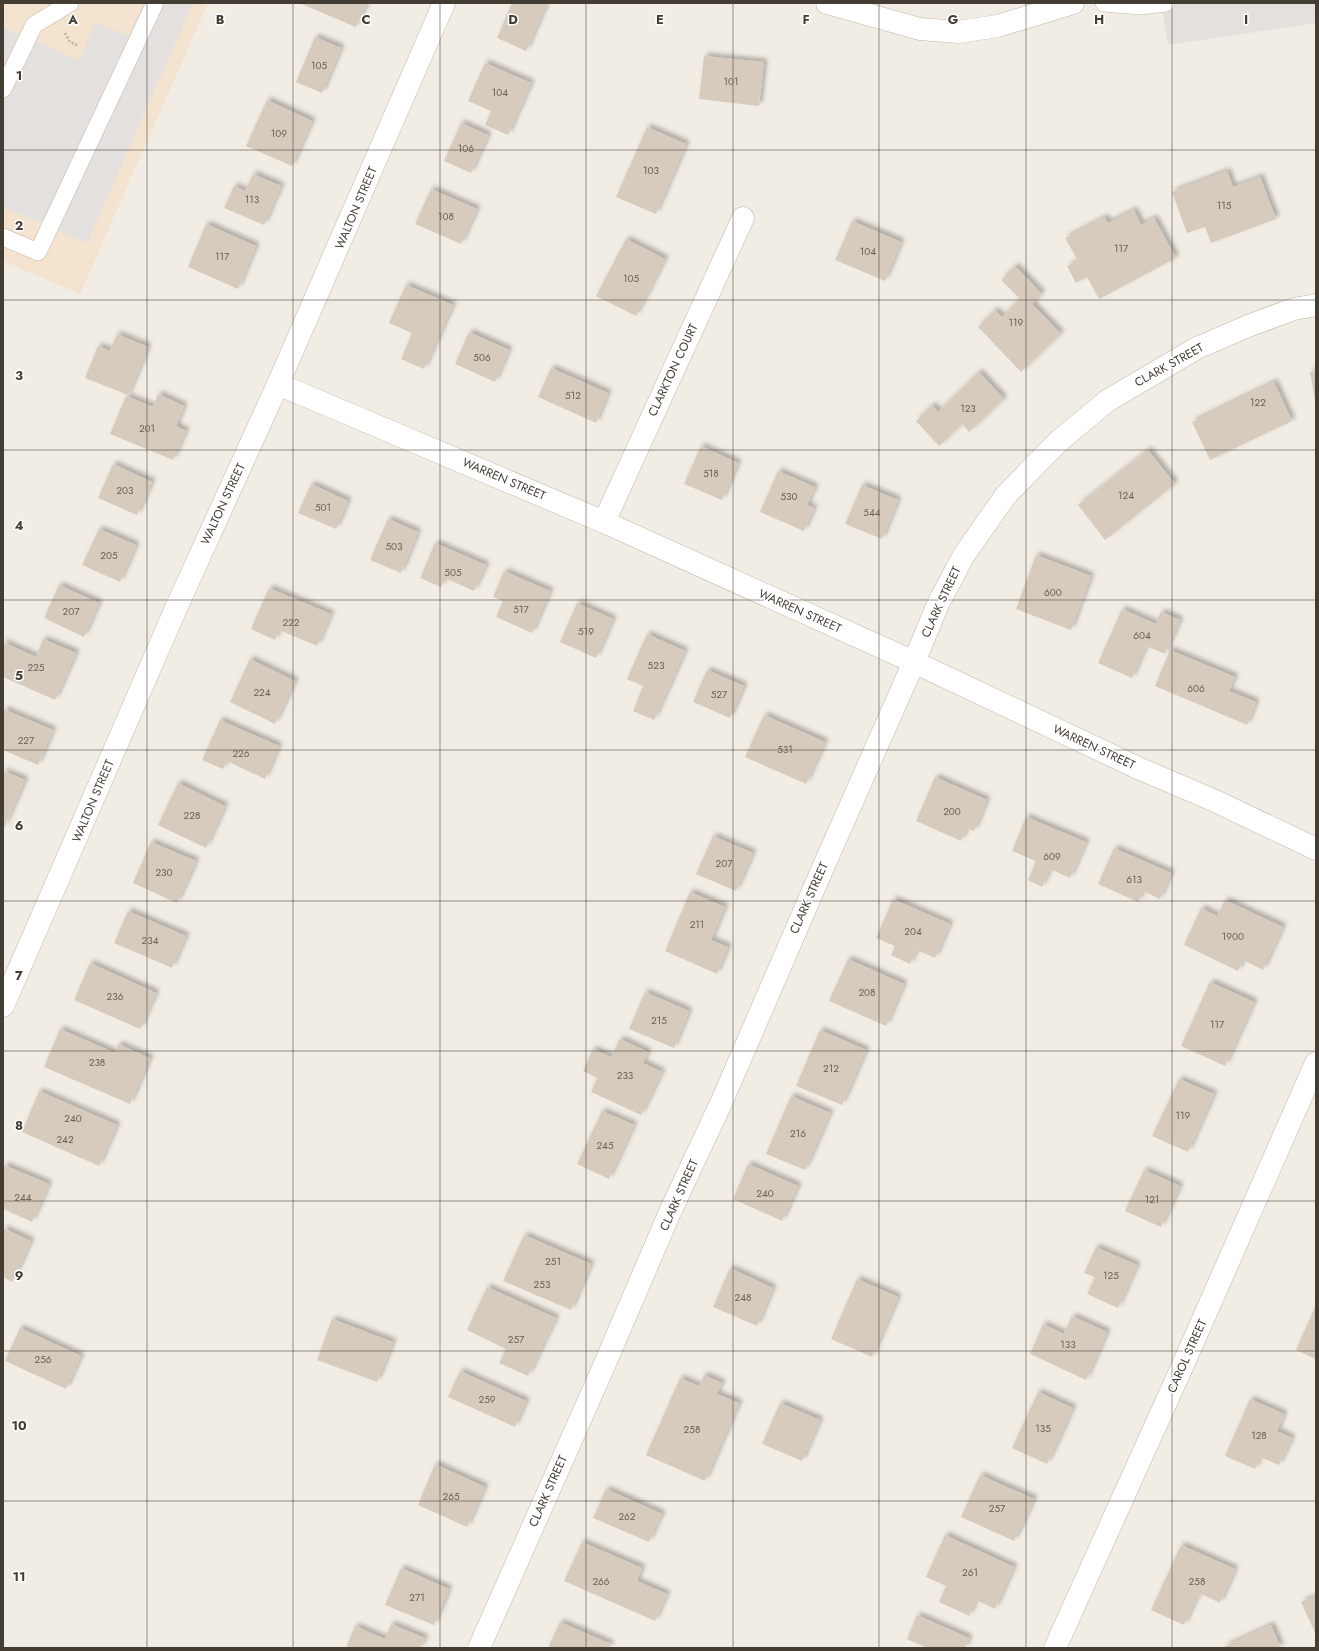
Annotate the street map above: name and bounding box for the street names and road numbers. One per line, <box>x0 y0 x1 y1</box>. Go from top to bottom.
street label: WALTON STREET <box>330 164 382 252</box>
street label: CLARKTON COURT <box>644 320 703 419</box>
street label: CLARK STREET <box>1131 338 1207 391</box>
street label: WARREN STREET <box>459 453 549 505</box>
street label: WALTON STREET <box>196 460 250 548</box>
street label: CLARK STREET <box>917 563 966 641</box>
street label: WARREN STREET <box>756 585 845 638</box>
street label: WARREN STREET <box>1050 720 1139 774</box>
street label: WALTON STREET <box>67 757 119 845</box>
street label: CLARK STREET <box>785 859 833 937</box>
street label: CLARK STREET <box>655 1156 703 1234</box>
street label: CAROL STREET <box>1163 1316 1211 1396</box>
street label: CLARK STREET <box>524 1452 572 1530</box>

